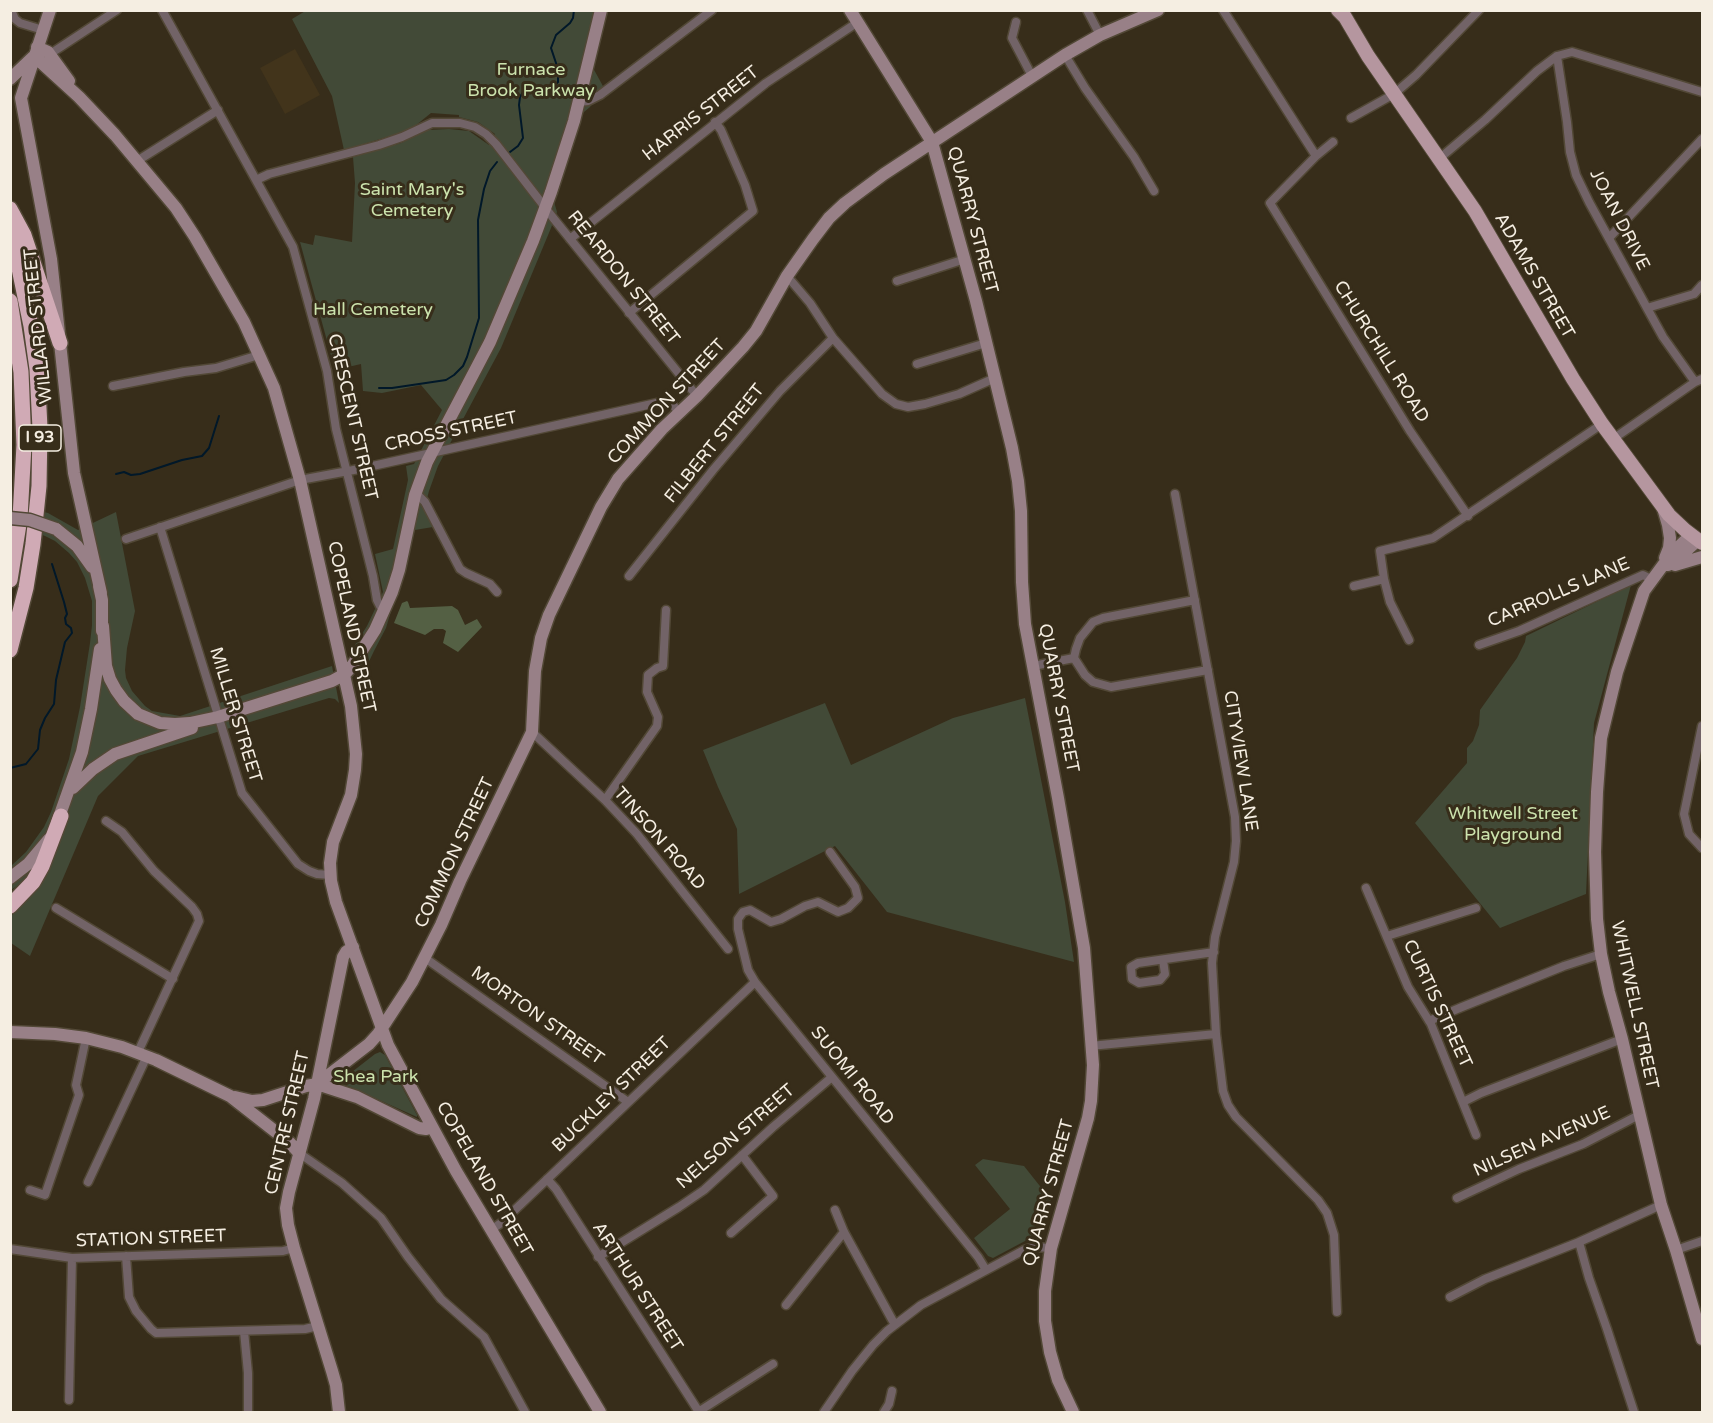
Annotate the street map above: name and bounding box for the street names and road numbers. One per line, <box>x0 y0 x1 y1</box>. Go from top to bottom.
street label: HARRIS STREET <box>639 62 763 166</box>
street label: QUARRY STREET <box>942 144 1002 296</box>
street label: JOAN DRIVE <box>1584 166 1654 274</box>
street label: REARDON STREET <box>562 207 684 349</box>
street label: ADAMS STREET <box>1489 209 1579 343</box>
street label: WILLARD STREET <box>20 247 58 405</box>
street label: CHURCHILL ROAD <box>1329 277 1433 427</box>
street label: CRESCENT STREET <box>322 332 382 502</box>
street label: COMMON STREET <box>603 335 731 469</box>
street label: FILBERT STREET <box>660 380 770 508</box>
street label: CROSS STREET <box>383 407 519 457</box>
road number: I 93 <box>19 425 61 451</box>
street label: COPELAND STREET <box>322 539 380 715</box>
street label: CARROLLS LANE <box>1485 553 1633 633</box>
street label: QUARRY STREET <box>1033 622 1083 774</box>
street label: MILLER STREET <box>204 645 266 785</box>
street label: CITYVIEW LANE <box>1218 689 1262 833</box>
street label: COMMON STREET <box>411 774 499 932</box>
street label: TINSON ROAD <box>608 783 710 895</box>
street label: WHITWELL STREET <box>1606 919 1662 1091</box>
street label: CURTIS STREET <box>1398 936 1476 1072</box>
street label: MORTON STREET <box>466 962 608 1070</box>
street label: SUOMI ROAD <box>806 1022 898 1130</box>
street label: BUCKLEY STREET <box>548 1033 676 1157</box>
street label: CENTRE STREET <box>261 1049 315 1197</box>
street label: NELSON STREET <box>673 1080 799 1194</box>
street label: COPELAND STREET <box>431 1098 537 1260</box>
street label: NILSEN AVENUE <box>1470 1102 1614 1182</box>
street label: QUARRY STREET <box>1019 1117 1079 1269</box>
street label: ARTHUR STREET <box>587 1218 687 1356</box>
street label: STATION STREET <box>75 1226 227 1252</box>

